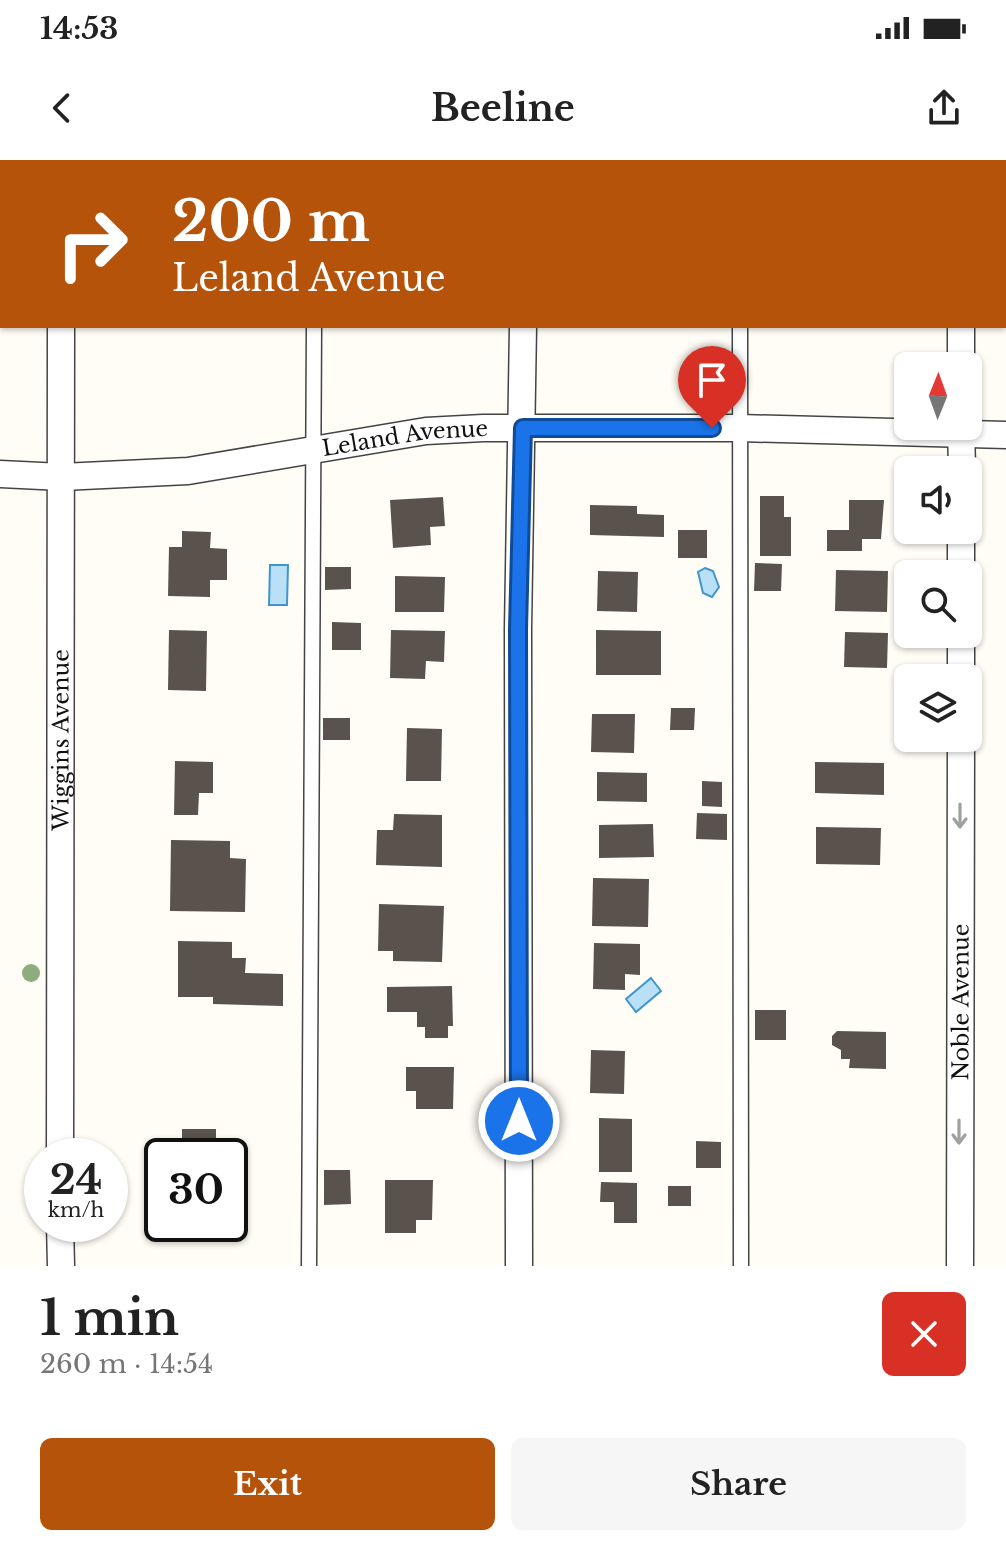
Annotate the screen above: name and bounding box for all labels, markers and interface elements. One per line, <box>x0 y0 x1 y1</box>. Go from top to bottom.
text: 14:53 <box>40 10 118 47</box>
icon: back <box>40 86 84 130</box>
text: Beeline <box>431 86 575 131</box>
icon: share <box>922 86 966 130</box>
text: 200 m <box>172 187 370 256</box>
icon: right <box>40 192 144 296</box>
text: Leland Avenue <box>172 256 446 301</box>
pin <box>678 346 746 428</box>
north arrow <box>894 352 982 440</box>
map controls <box>894 352 982 752</box>
icon: arrive <box>690 358 734 402</box>
street label: Leland Avenue <box>320 414 489 462</box>
button: sound <box>894 456 982 544</box>
button: search <box>894 560 982 648</box>
street label: Wiggins Avenue <box>47 649 74 832</box>
button: layers <box>894 664 982 752</box>
one-way arrow <box>952 802 968 829</box>
street label: Noble Avenue <box>947 923 974 1081</box>
position arrow <box>477 1079 561 1163</box>
one-way arrow <box>951 1118 967 1145</box>
speed limit sign: 30 <box>144 1138 248 1242</box>
text: 24 <box>50 1155 102 1205</box>
text: km/h <box>48 1198 104 1222</box>
text: 1 min <box>40 1288 179 1348</box>
button: close <box>882 1292 966 1376</box>
text: 260 m · 14:54 <box>40 1348 213 1380</box>
button: Exit <box>40 1438 495 1530</box>
button: Share <box>511 1438 966 1530</box>

